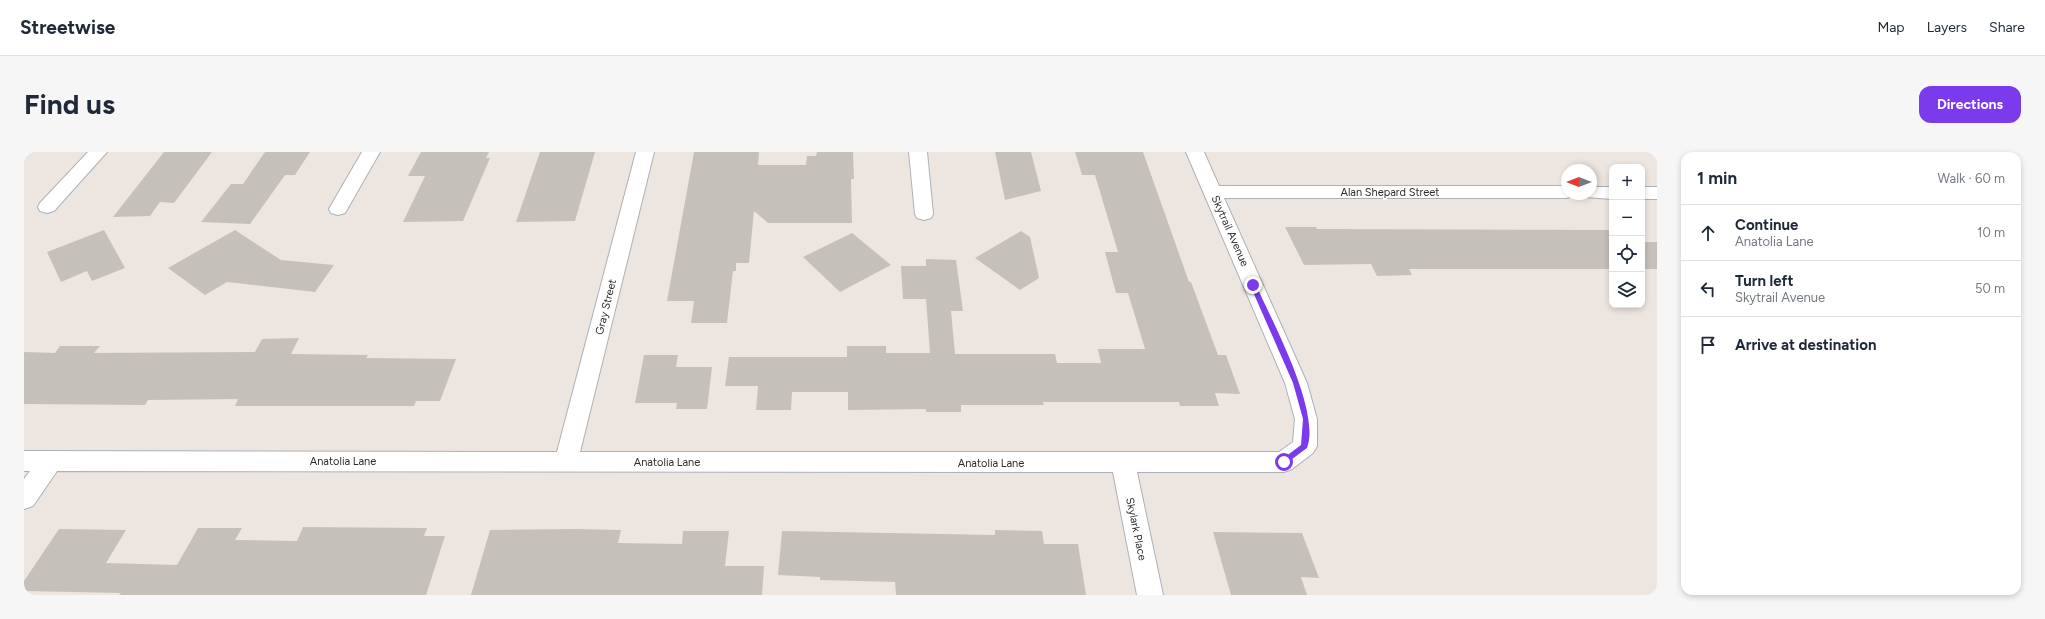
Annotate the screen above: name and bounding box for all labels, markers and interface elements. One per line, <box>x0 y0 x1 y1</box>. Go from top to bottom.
text: Streetwise <box>20 16 115 39</box>
text: Map <box>1877 19 1905 36</box>
text: Layers <box>1927 19 1967 36</box>
text: Share <box>1989 19 2025 36</box>
button: Directions <box>1919 86 2021 123</box>
text: Find us <box>24 87 115 121</box>
north arrow <box>1561 164 1597 200</box>
map controls <box>1609 164 1645 308</box>
button: + <box>1609 164 1645 200</box>
text: 1 min <box>1697 168 1737 188</box>
text: Walk · 60 m <box>1938 171 2005 186</box>
street label: Alan Shepard Street <box>1340 186 1440 199</box>
street label: Skytrail Avenue <box>1209 194 1251 268</box>
button: − <box>1609 200 1645 236</box>
text: Continue <box>1735 216 1798 234</box>
icon: ahead <box>1697 222 1719 244</box>
text: 10 m <box>1977 225 2005 240</box>
text: Anatolia Lane <box>1735 234 1814 249</box>
button: locate <box>1609 236 1645 272</box>
button: layers <box>1609 272 1645 308</box>
text: Turn left <box>1735 272 1793 290</box>
route end <box>1244 276 1262 294</box>
street label: Gray Street <box>593 278 619 336</box>
icon: left <box>1697 278 1719 300</box>
text: 50 m <box>1975 281 2005 296</box>
text: Skytrail Avenue <box>1735 290 1825 305</box>
icon: arrive <box>1697 334 1719 356</box>
text: Arrive at destination <box>1735 336 1876 354</box>
route start <box>1275 453 1293 471</box>
street label: Anatolia Lane <box>310 455 376 468</box>
street label: Anatolia Lane <box>634 456 700 469</box>
street label: Anatolia Lane <box>958 457 1024 470</box>
street label: Skylark Place <box>1123 496 1149 562</box>

